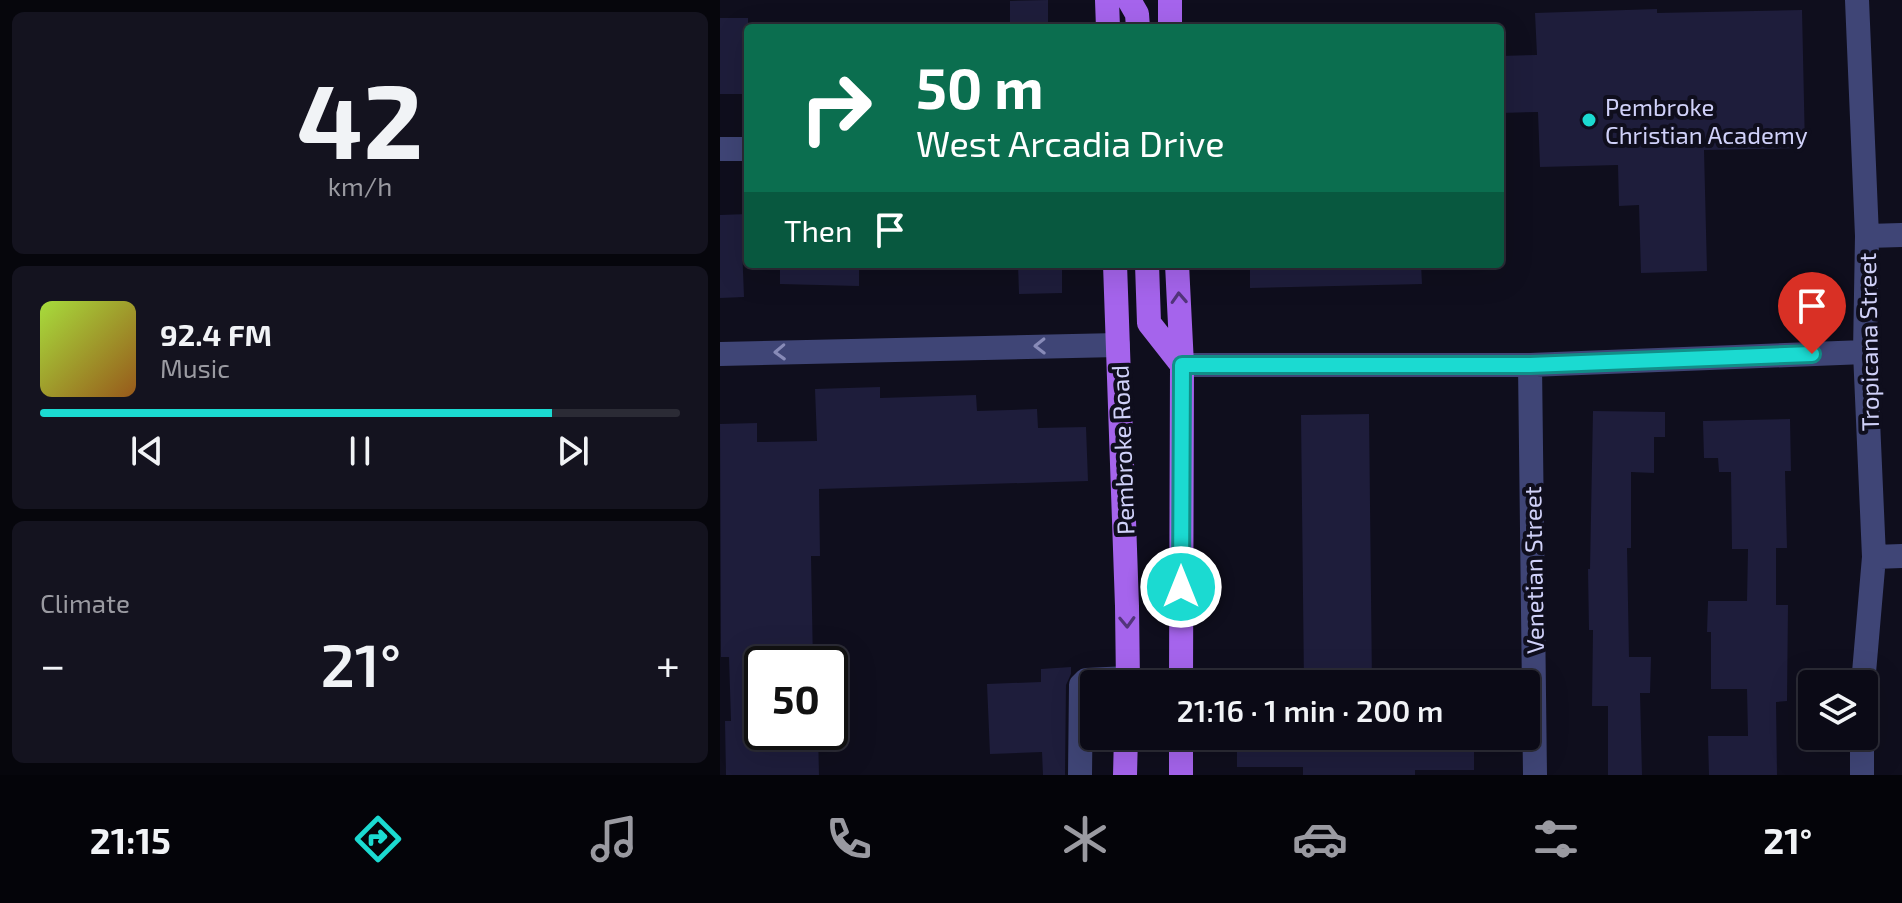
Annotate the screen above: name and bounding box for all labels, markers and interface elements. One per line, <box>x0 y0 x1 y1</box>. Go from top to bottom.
text: 50 m <box>916 53 1044 120</box>
text: 42 <box>297 55 423 180</box>
icon: right <box>784 56 888 160</box>
place label: Pembroke Christian Academy <box>1605 92 1808 149</box>
marker: Pembroke Christian Academy <box>1580 111 1598 129</box>
text: West Arcadia Drive <box>916 121 1225 164</box>
text: km/h <box>328 170 392 201</box>
icon: arrive <box>868 208 912 252</box>
text: Then <box>784 212 852 248</box>
street label: Tropicana Street <box>1852 252 1884 432</box>
pin <box>1778 272 1846 354</box>
icon: arrive <box>1790 284 1834 328</box>
one-way arrow <box>1170 291 1187 304</box>
text: 92.4 FM <box>160 316 272 352</box>
one-way arrow <box>1033 338 1046 355</box>
one-way arrow <box>773 343 786 360</box>
text: Music <box>160 352 230 383</box>
street label: Pembroke Road <box>1105 365 1139 535</box>
icon: previous <box>125 429 169 473</box>
icon: pause <box>338 429 382 473</box>
icon: next <box>551 429 595 473</box>
street label: Venetian Street <box>1517 486 1549 654</box>
position arrow <box>1139 545 1223 629</box>
text: Climate <box>40 587 130 618</box>
one-way arrow <box>1119 616 1136 629</box>
text: 21° <box>320 627 401 699</box>
text: − <box>40 637 66 690</box>
text: + <box>656 637 680 690</box>
speed limit sign: 50 <box>744 646 848 750</box>
map controls <box>1798 670 1878 750</box>
button: layers <box>1798 670 1878 750</box>
text: 21:16 · 1 min · 200 m <box>1177 692 1443 728</box>
icon: directions <box>350 811 406 867</box>
icon: music <box>586 811 642 867</box>
icon: phone <box>821 811 877 867</box>
icon: climate <box>1057 811 1113 867</box>
icon: car <box>1292 811 1348 867</box>
icon: filters <box>1528 811 1584 867</box>
text: 21:15 <box>90 818 171 861</box>
text: 21° <box>1763 818 1812 861</box>

